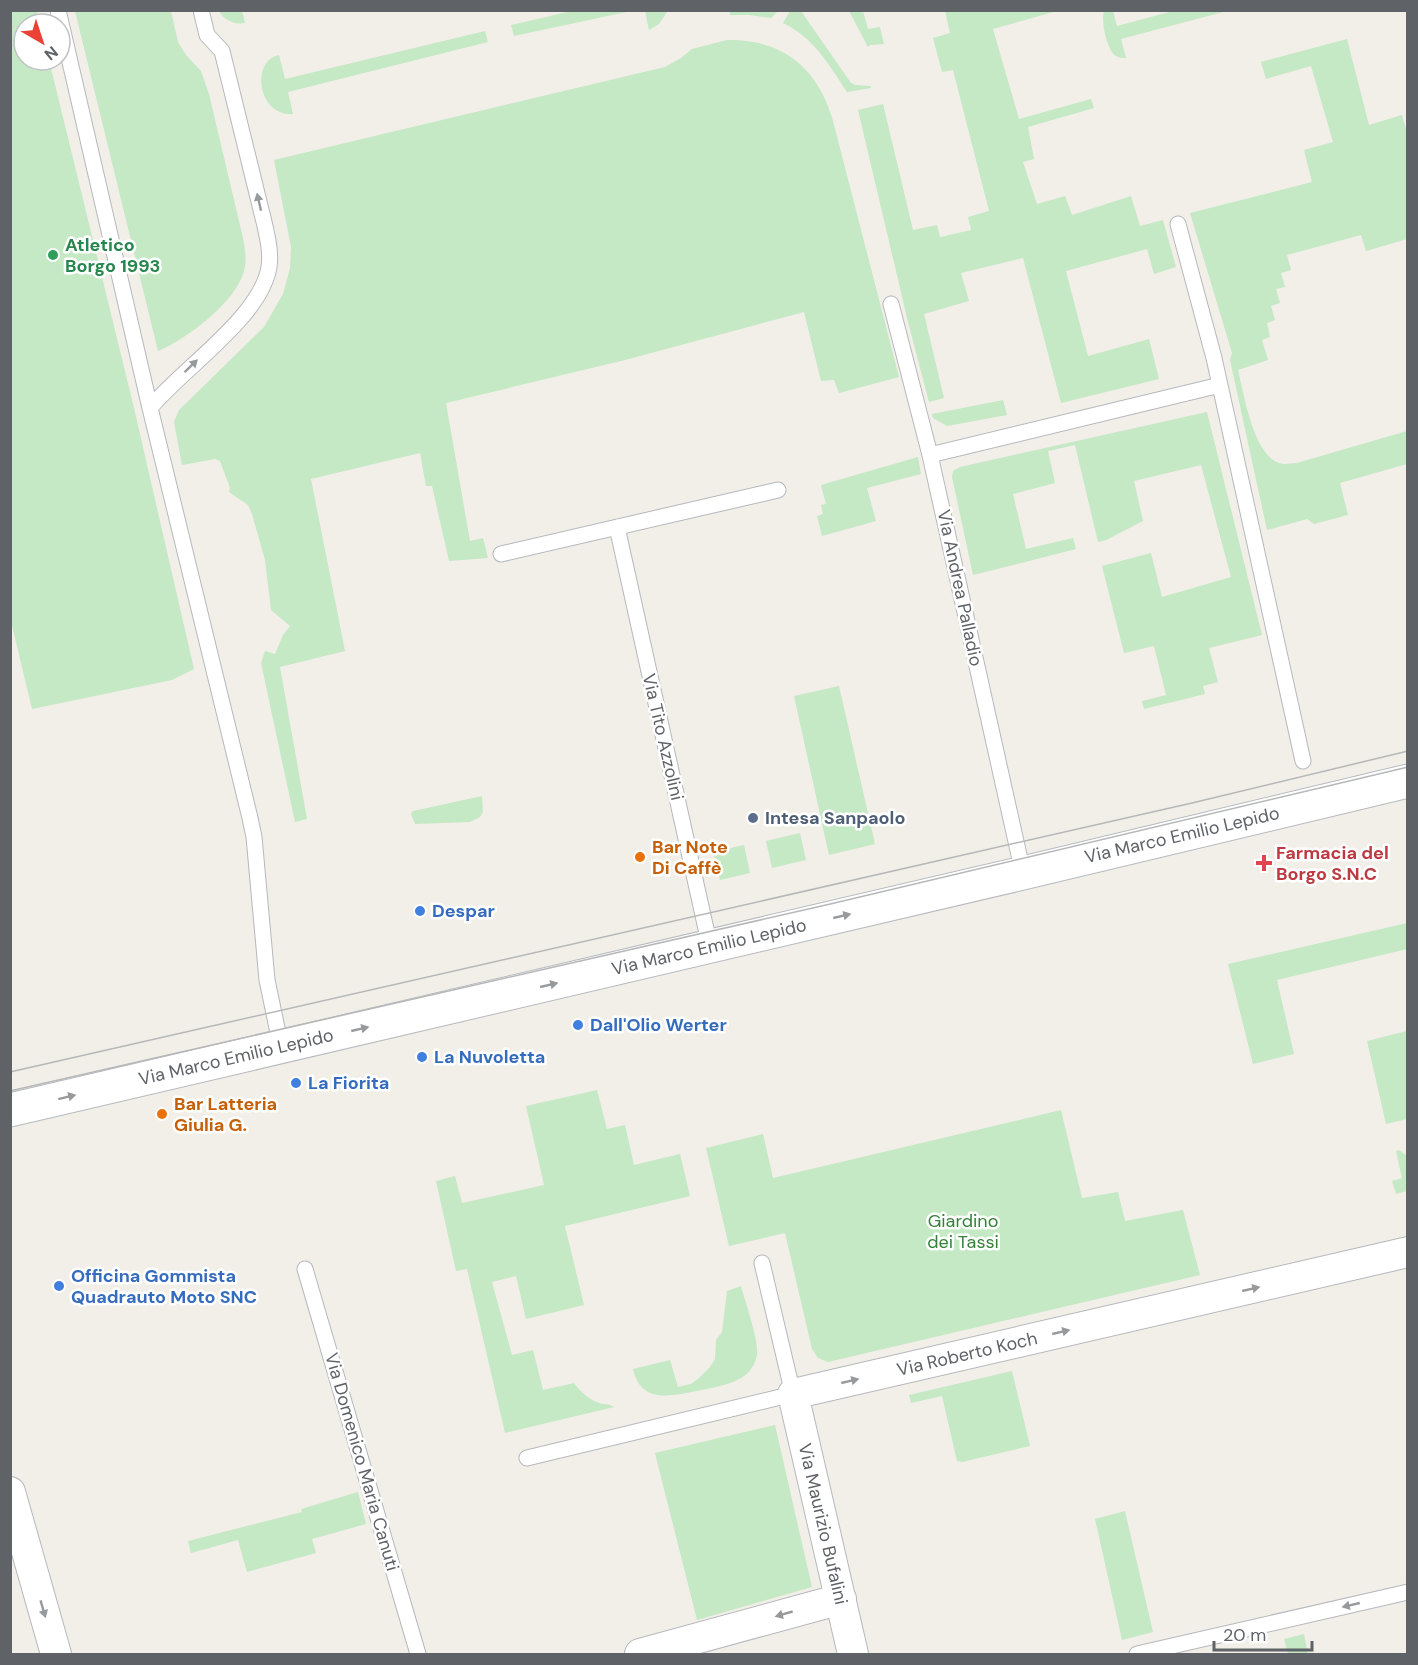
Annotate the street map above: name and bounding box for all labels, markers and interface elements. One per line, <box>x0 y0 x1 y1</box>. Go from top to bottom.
north arrow <box>12 12 72 72</box>
text: N <box>40 41 62 65</box>
one-way arrow <box>254 192 264 211</box>
place label: Atletico Borgo 1993 <box>65 233 160 278</box>
marker: Atletico Borgo 1993 <box>46 248 60 262</box>
one-way arrow <box>183 360 198 373</box>
street label: Via Andrea Palladio <box>932 507 988 669</box>
street label: Via Tito Azzolini <box>637 671 689 803</box>
street label: Via Marco Emilio Lepido <box>1082 801 1282 869</box>
place label: Intesa Sanpaolo <box>765 806 905 830</box>
marker: Intesa Sanpaolo <box>746 811 760 825</box>
place label: Bar Note Di Caffè <box>652 835 728 880</box>
place label: Farmacia del Borgo S.N.C <box>1276 841 1389 886</box>
marker: Bar Note Di Caffè <box>633 850 647 864</box>
marker: Farmacia del Borgo S.N.C <box>1257 856 1271 870</box>
place label: Despar <box>432 899 495 923</box>
marker: Despar <box>413 904 427 918</box>
one-way arrow <box>832 910 851 920</box>
street label: Via Marco Emilio Lepido <box>609 913 809 981</box>
one-way arrow <box>540 979 559 989</box>
place label: Dall'Olio Werter <box>590 1013 727 1037</box>
marker: Dall'Olio Werter <box>571 1018 585 1032</box>
street label: Via Marco Emilio Lepido <box>136 1023 336 1091</box>
one-way arrow <box>350 1023 369 1033</box>
place label: La Nuvoletta <box>434 1045 545 1069</box>
marker: La Nuvoletta <box>415 1050 429 1064</box>
place label: La Fiorita <box>308 1071 389 1095</box>
marker: La Fiorita <box>289 1076 303 1090</box>
one-way arrow <box>58 1092 77 1101</box>
place label: Bar Latteria Giulia G. <box>174 1092 277 1137</box>
marker: Bar Latteria Giulia G. <box>155 1107 169 1121</box>
park label: Giardino dei Tassi <box>927 1209 999 1254</box>
place label: Officina Gommista Quadrauto Moto SNC <box>71 1264 257 1309</box>
marker: Officina Gommista Quadrauto Moto SNC <box>52 1279 66 1293</box>
one-way arrow <box>1242 1284 1261 1293</box>
street label: Via Roberto Koch <box>894 1326 1040 1382</box>
one-way arrow <box>1051 1327 1070 1337</box>
street label: Via Domenico Maria Canuti <box>319 1350 405 1574</box>
one-way arrow <box>841 1375 859 1385</box>
street label: Via Maurizio Bufalini <box>793 1441 853 1607</box>
one-way arrow <box>39 1600 48 1618</box>
one-way arrow <box>1341 1601 1360 1610</box>
one-way arrow <box>775 1610 793 1619</box>
scale bar <box>1214 1614 1312 1652</box>
text: 20 m <box>1223 1623 1266 1647</box>

